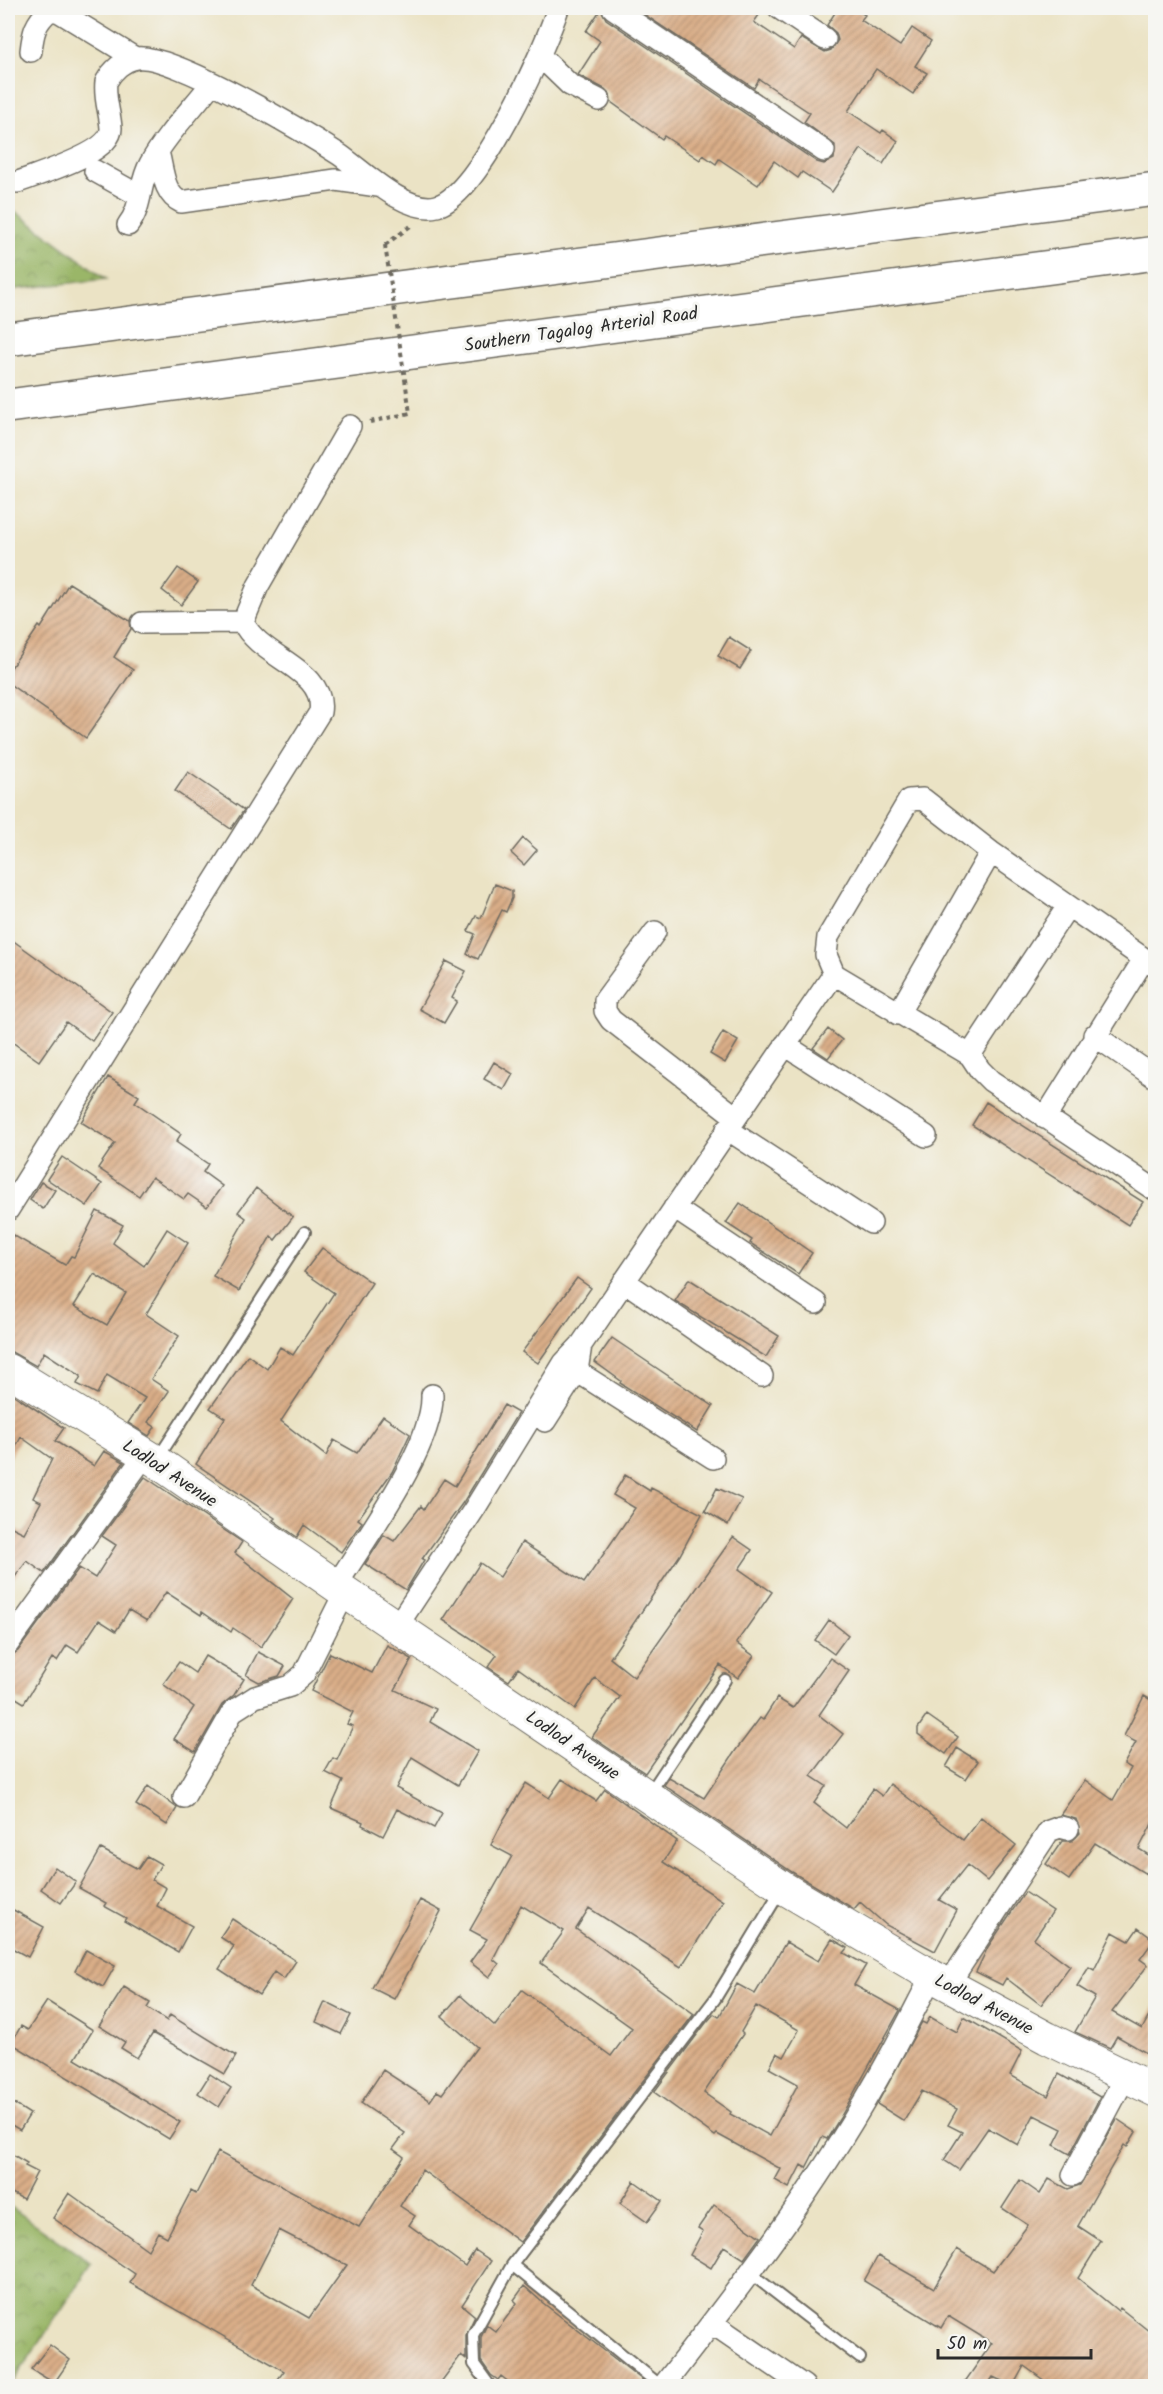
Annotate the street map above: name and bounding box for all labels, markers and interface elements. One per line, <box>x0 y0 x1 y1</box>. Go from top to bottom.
street label: Southern Tagalog Arterial Road <box>463 300 701 361</box>
street label: Lodlod Avenue <box>116 1432 223 1516</box>
street label: Lodlod Avenue <box>519 1704 625 1789</box>
street label: Lodlod Avenue <box>928 1967 1038 2044</box>
scale bar <box>938 2322 1091 2360</box>
text: 50 m <box>947 2330 987 2359</box>

